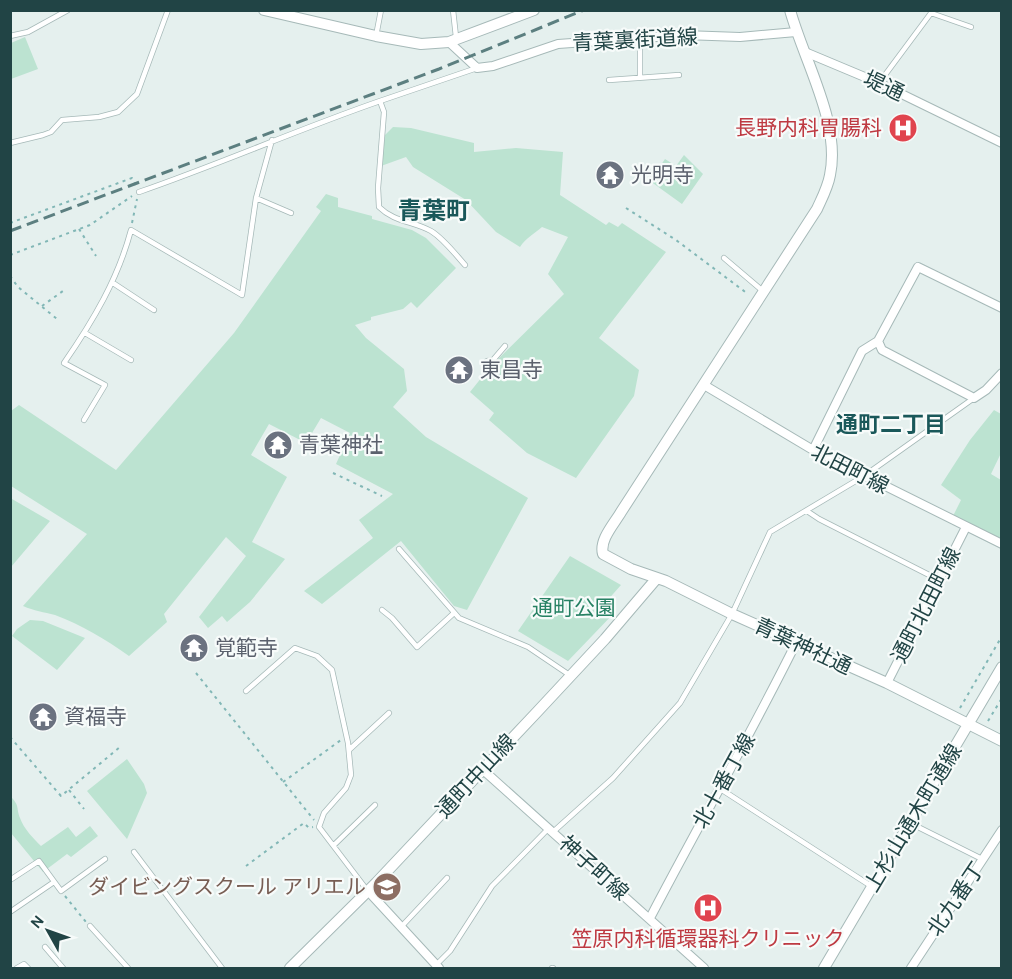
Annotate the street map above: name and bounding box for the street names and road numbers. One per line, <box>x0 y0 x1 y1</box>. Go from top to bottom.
street label: 青葉裏街道線 <box>571 25 699 55</box>
street label: 堤通 <box>860 66 908 106</box>
street label: 北田町線 <box>807 439 893 499</box>
street label: 通町北田町線 <box>887 543 965 667</box>
street label: 青葉神社通 <box>750 613 856 679</box>
street label: 通町中山線 <box>431 729 521 823</box>
street label: 北十番丁線 <box>688 729 760 833</box>
street label: 上杉山通木町通線 <box>859 740 967 896</box>
street label: 神子町線 <box>555 831 633 905</box>
street label: 北九番丁 <box>923 857 989 941</box>

